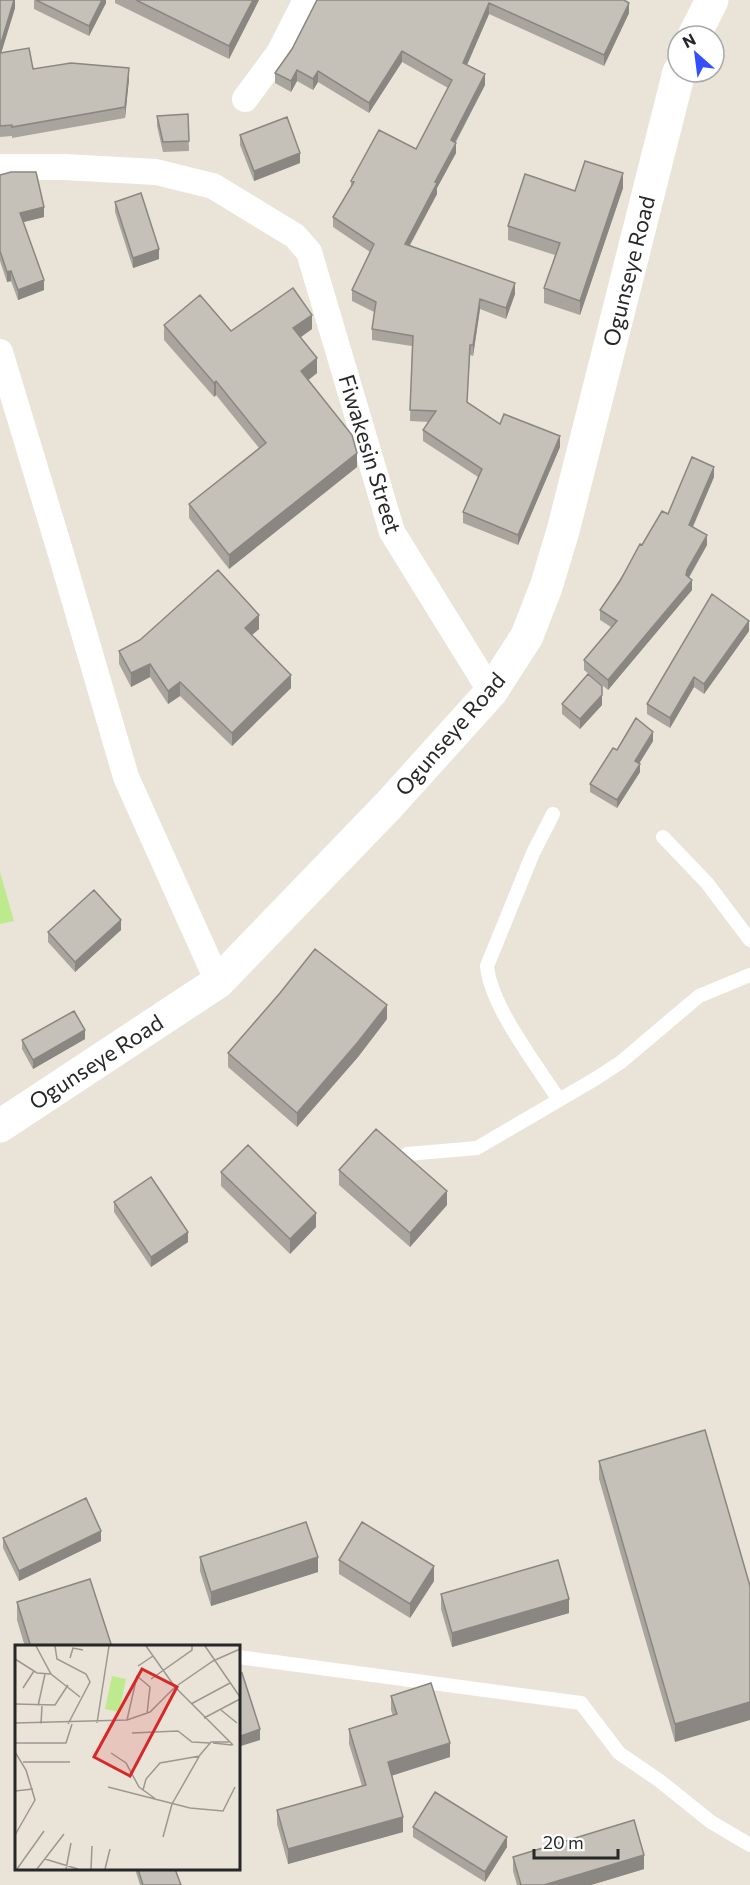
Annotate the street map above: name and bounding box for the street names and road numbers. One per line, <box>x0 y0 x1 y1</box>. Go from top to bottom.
street label: Ogunseye Road <box>597 193 660 349</box>
street label: Fiwakesin Street <box>333 371 407 537</box>
street label: Ogunseye Road <box>389 667 510 801</box>
street label: Ogunseye Road <box>24 1008 168 1115</box>

